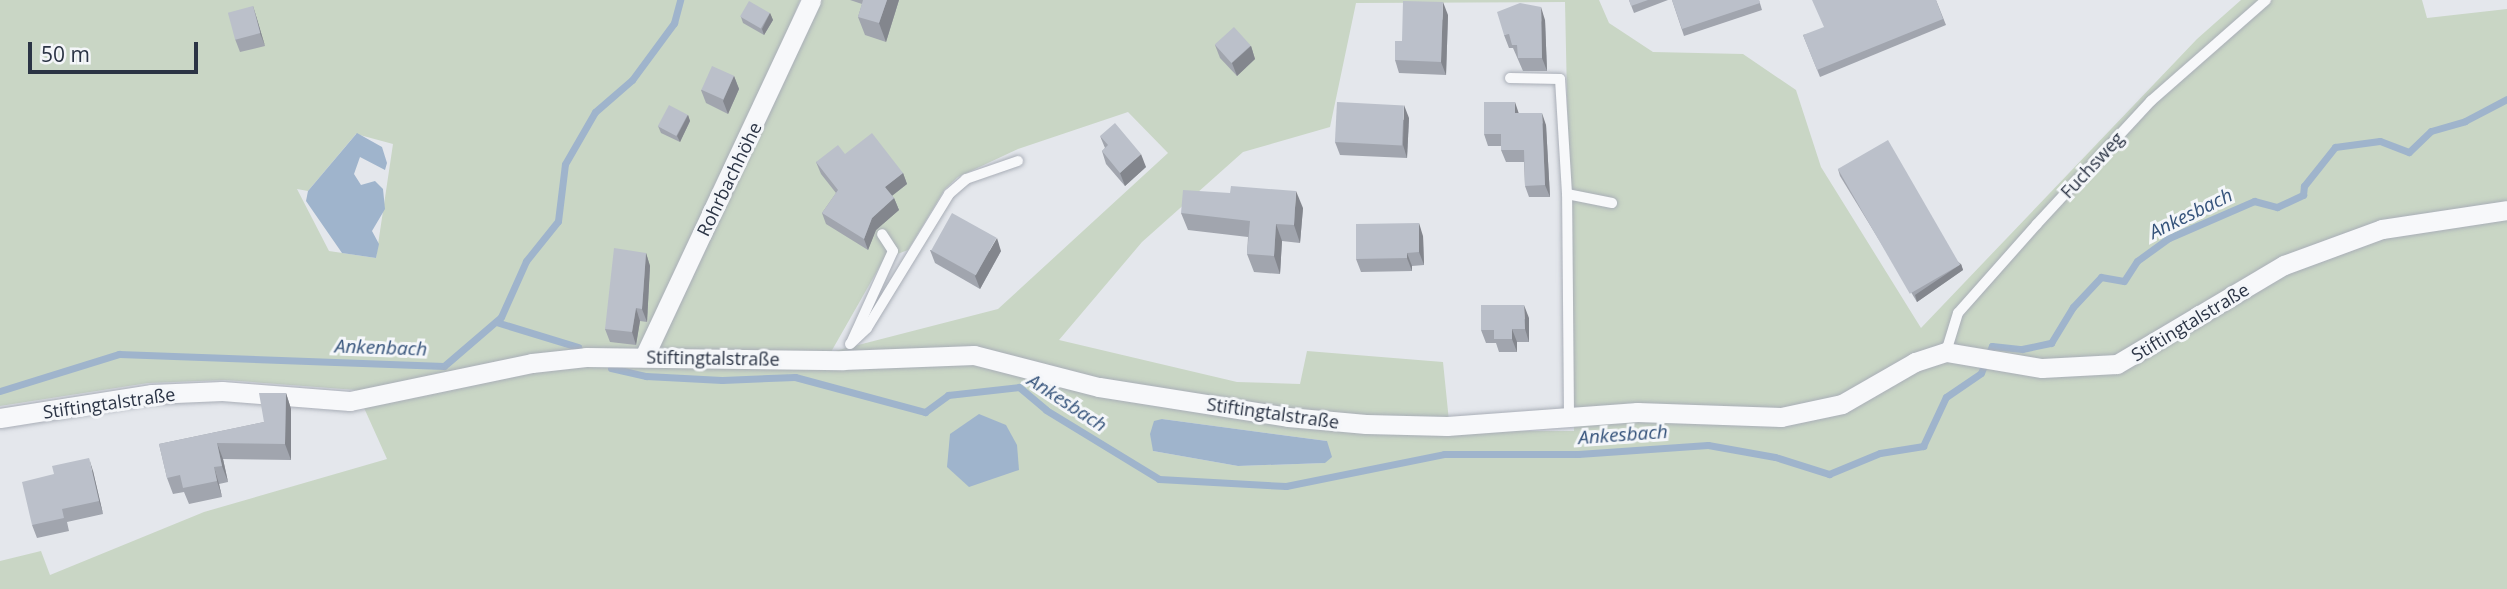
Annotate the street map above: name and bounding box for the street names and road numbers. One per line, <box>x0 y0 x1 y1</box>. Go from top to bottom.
street label: Rohrbachhöhe <box>692 119 766 239</box>
street label: Fuchsweg <box>2056 128 2128 202</box>
street label: Stiftingtalstraße <box>2127 278 2253 366</box>
street label: Stiftingtalstraße <box>646 346 780 370</box>
street label: Stiftingtalstraße <box>42 383 176 423</box>
street label: Stiftingtalstraße <box>1206 393 1340 433</box>

